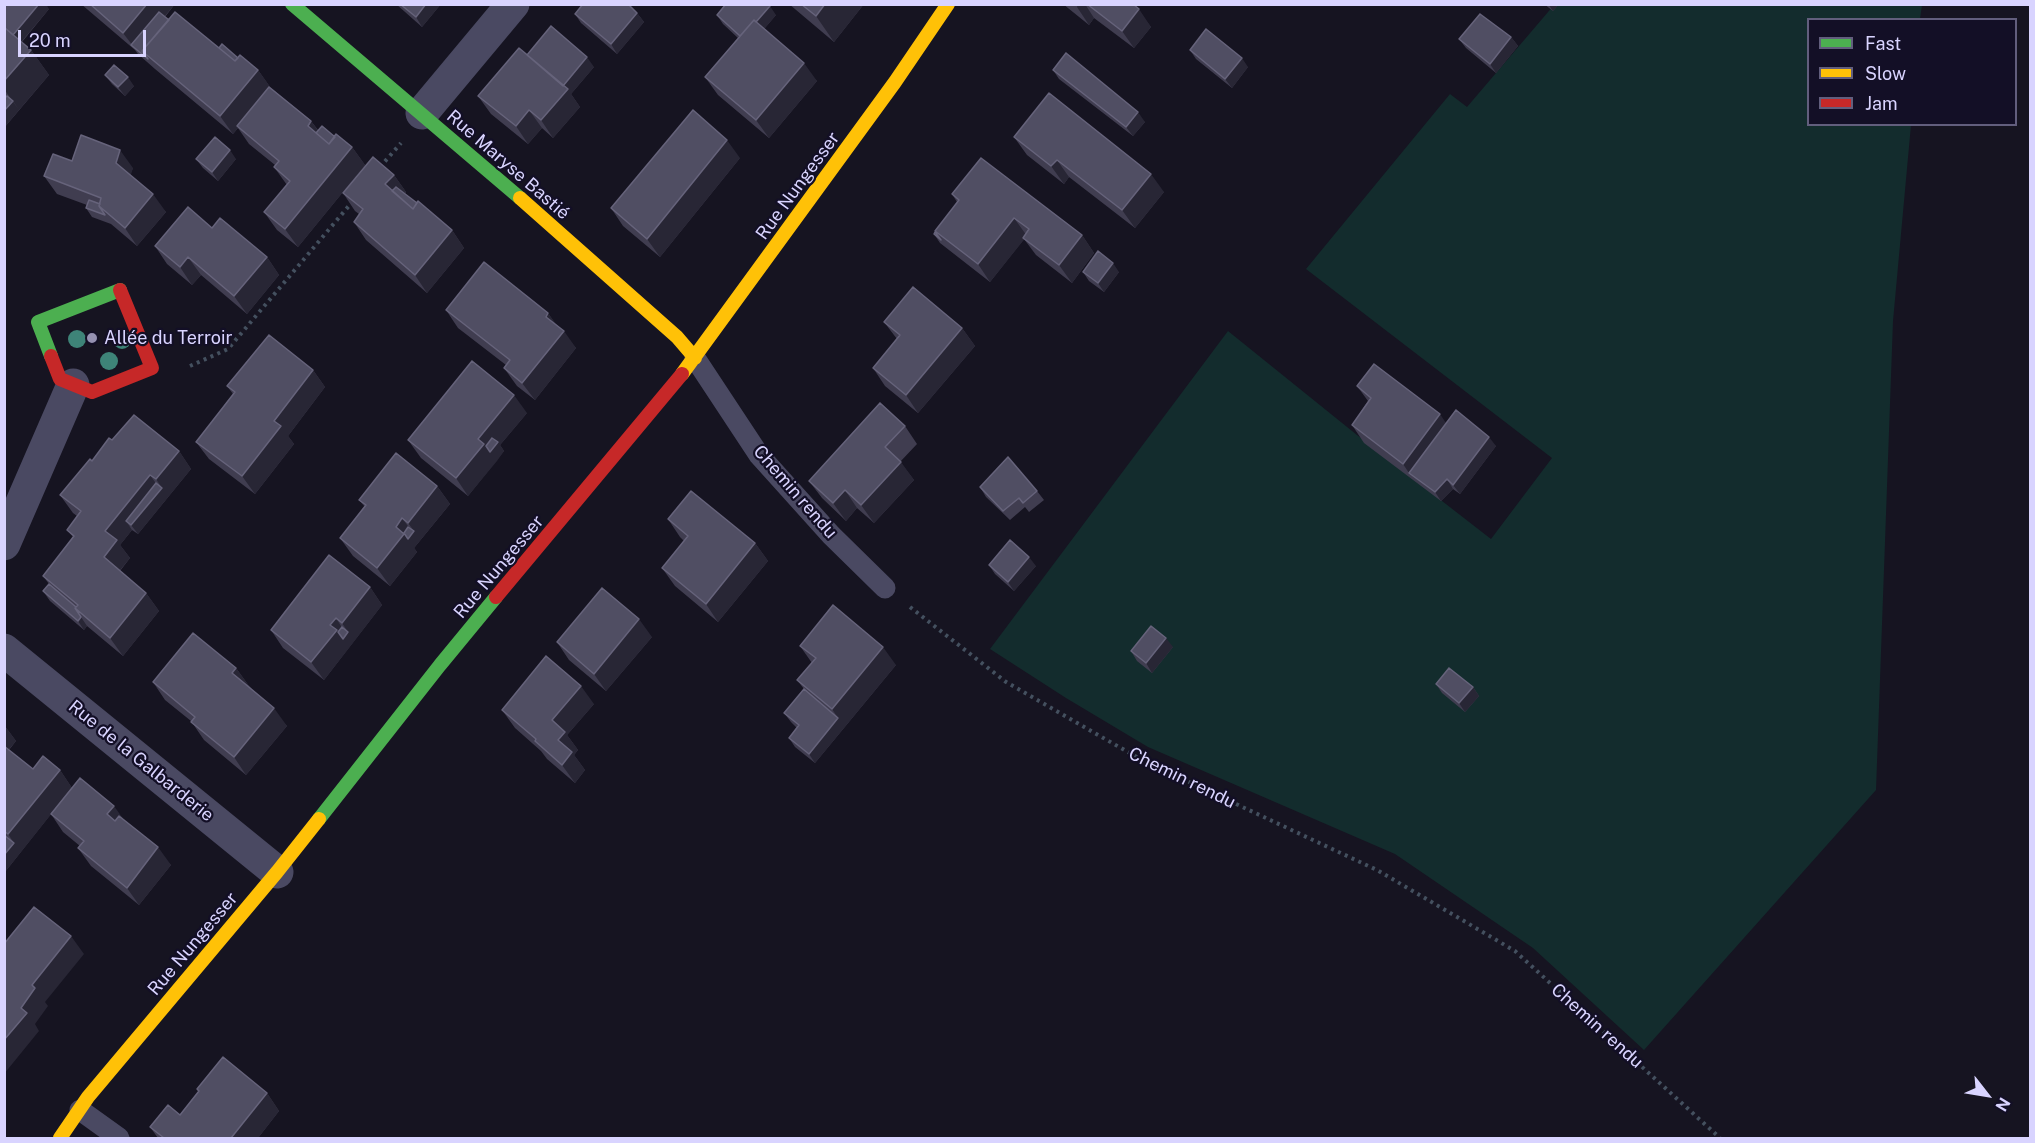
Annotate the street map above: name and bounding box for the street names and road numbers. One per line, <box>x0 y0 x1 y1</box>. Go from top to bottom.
street label: Rue Maryse Bastié <box>442 106 574 224</box>
street label: Rue Nungesser <box>752 128 844 244</box>
street label: Chemin rendu <box>749 441 841 543</box>
street label: Rue Nungesser <box>450 511 548 623</box>
street label: Rue de la Galbarderie <box>64 696 218 826</box>
street label: Chemin rendu <box>1125 743 1239 813</box>
street label: Rue Nungesser <box>144 888 242 1000</box>
street label: Chemin rendu <box>1546 979 1648 1073</box>

